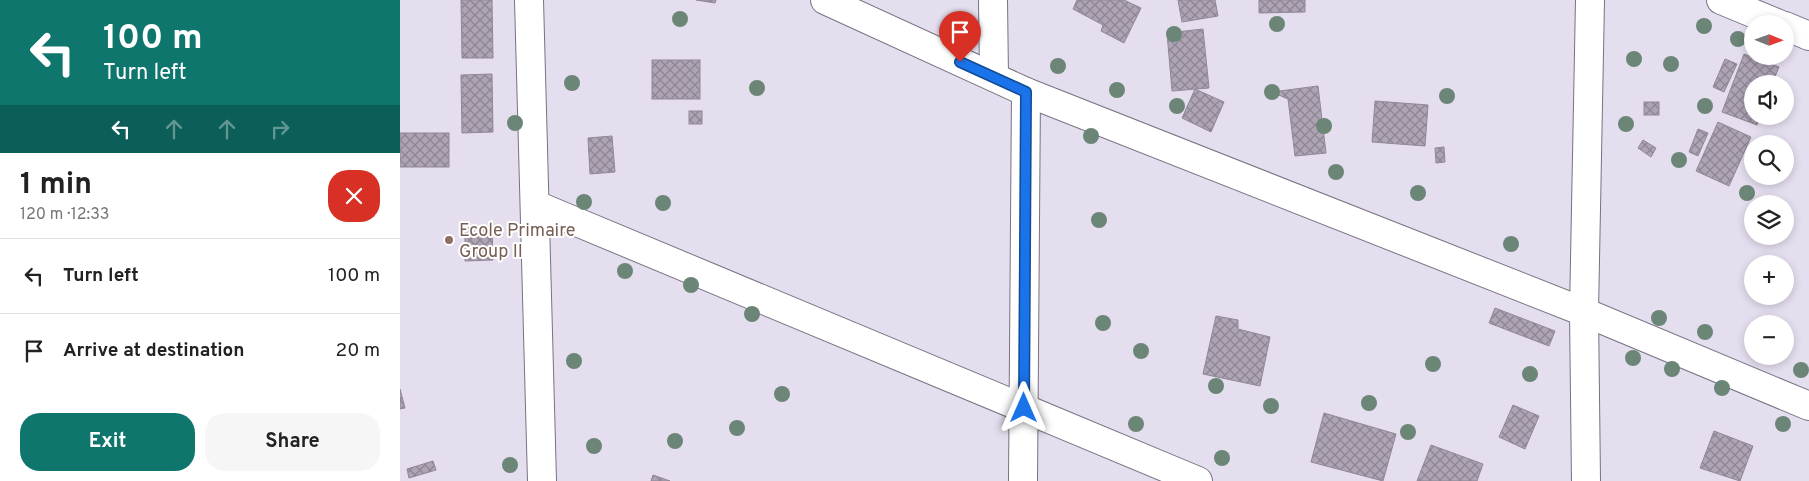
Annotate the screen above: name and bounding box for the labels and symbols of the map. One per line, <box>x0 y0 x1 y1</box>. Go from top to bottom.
pin <box>939 11 981 62</box>
north arrow <box>1744 15 1794 65</box>
place label: Ecole Primaire Group II <box>459 220 575 264</box>
marker: Ecole Primaire Group II <box>443 234 455 246</box>
position arrow <box>997 381 1049 433</box>

